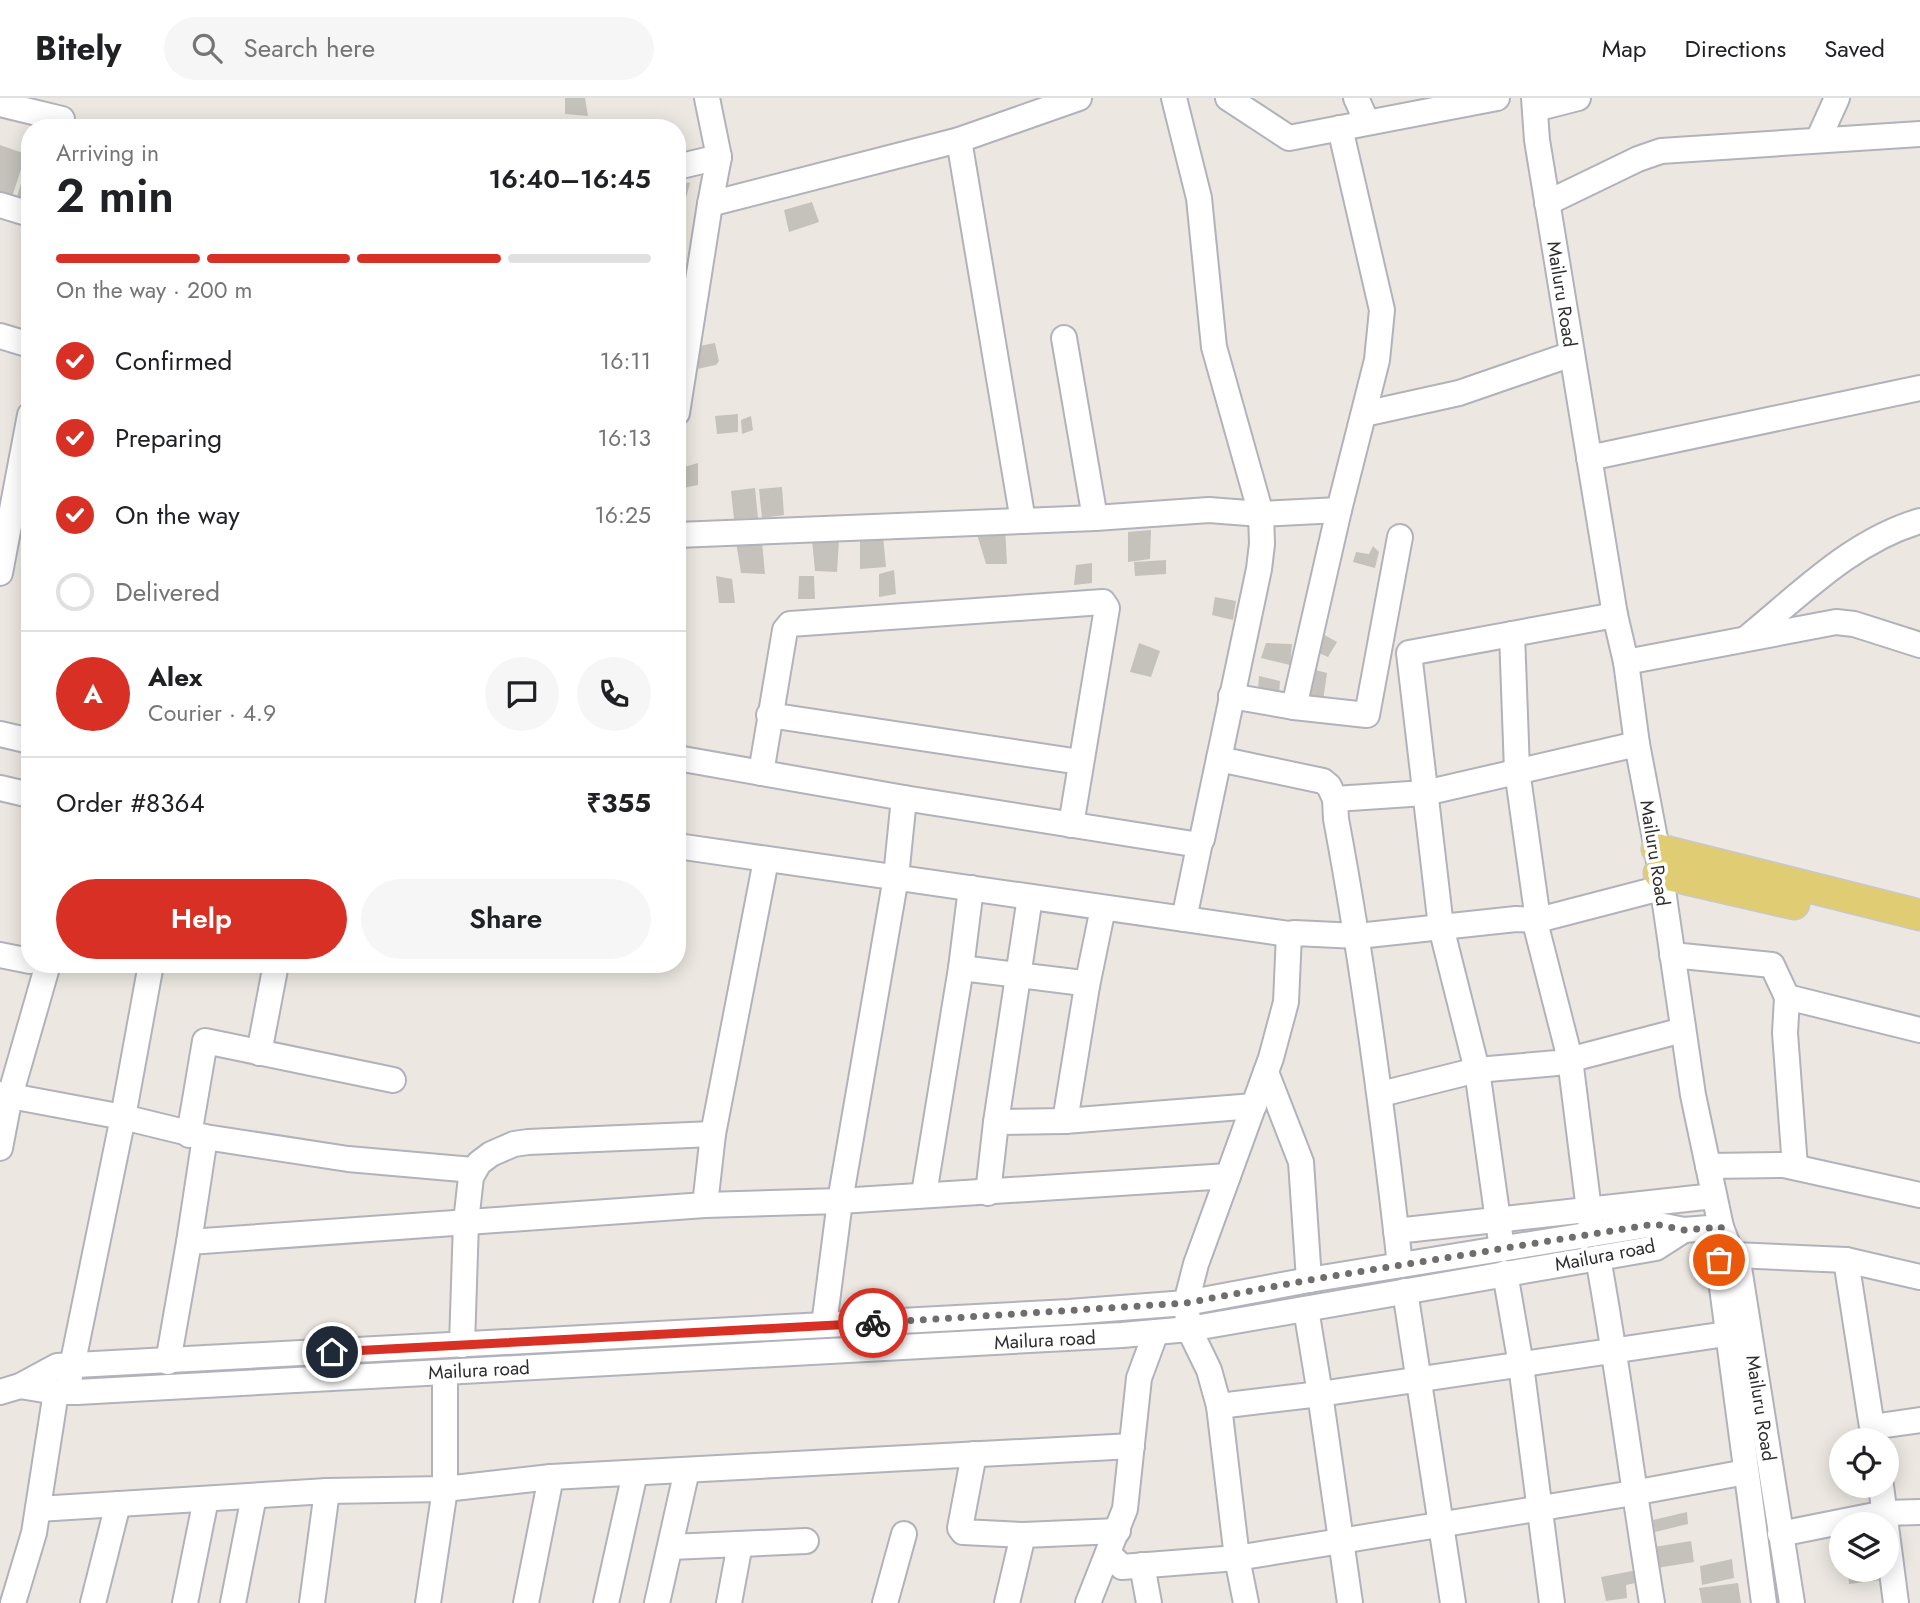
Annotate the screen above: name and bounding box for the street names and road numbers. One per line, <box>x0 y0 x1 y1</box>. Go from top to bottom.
street label: Mailuru Road <box>1540 239 1584 349</box>
street label: Mailuru Road <box>1633 798 1677 908</box>
street label: Mailura road <box>1552 1232 1658 1278</box>
street label: Mailura road <box>993 1324 1097 1356</box>
street label: Mailuru Road <box>1739 1353 1783 1463</box>
street label: Mailura road <box>427 1354 531 1386</box>

